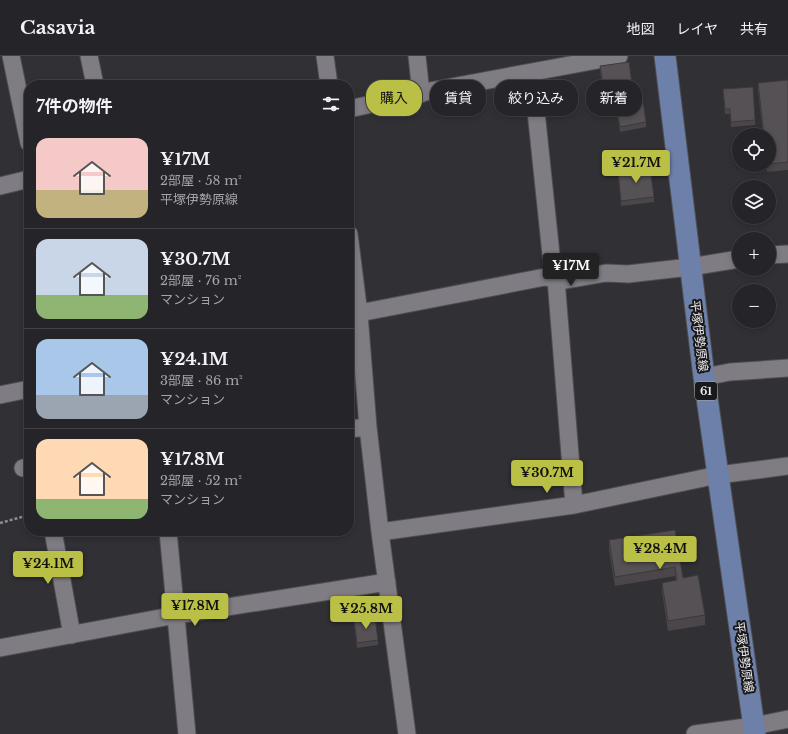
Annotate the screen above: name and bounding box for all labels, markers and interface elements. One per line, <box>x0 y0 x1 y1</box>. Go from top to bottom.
text: Casavia <box>20 16 95 39</box>
text: 地図 <box>626 20 654 38</box>
text: レイヤ <box>676 20 718 38</box>
text: 共有 <box>740 20 768 38</box>
chip: 購入 <box>366 80 422 116</box>
chip: 賃貸 <box>430 80 486 116</box>
chip: 絞り込み <box>494 80 578 116</box>
chip: 新着 <box>586 80 642 116</box>
icon: filters <box>320 93 342 115</box>
text: 7件の物件 <box>36 96 113 117</box>
map controls <box>732 128 776 328</box>
button: locate <box>732 128 776 172</box>
text: ¥17M <box>160 149 210 170</box>
pin: ¥21.7M <box>603 150 669 184</box>
icon: home <box>68 154 116 202</box>
text: ¥21.7M <box>611 154 661 171</box>
text: 2部屋 · 58 m² <box>160 172 242 189</box>
button: layers <box>732 180 776 224</box>
text: 平塚伊勢原線 <box>160 191 238 208</box>
button: + <box>732 232 776 276</box>
text: ¥30.7M <box>160 249 230 270</box>
pin: ¥17M <box>547 253 595 287</box>
icon: home <box>68 255 116 303</box>
text: ¥17M <box>552 257 590 274</box>
text: 2部屋 · 76 m² <box>160 272 241 289</box>
button: − <box>732 284 776 328</box>
text: マンション <box>160 291 225 308</box>
street label: 平塚伊勢原線 <box>688 299 711 373</box>
text: ¥24.1M <box>160 349 228 370</box>
icon: home <box>68 355 116 403</box>
text: 3部屋 · 86 m² <box>160 372 243 389</box>
road number: 61 <box>695 382 717 400</box>
text: マンション <box>160 391 225 408</box>
text: ¥17.8M <box>160 449 224 470</box>
icon: home <box>68 455 116 503</box>
pin: ¥30.7M <box>514 460 580 494</box>
text: ¥30.7M <box>520 464 574 481</box>
text: 2部屋 · 52 m² <box>160 472 242 489</box>
text: マンション <box>160 491 225 508</box>
pin: ¥28.4M <box>627 536 693 570</box>
text: ¥28.4M <box>633 540 687 557</box>
pin: ¥24.1M <box>15 551 81 585</box>
text: ¥24.1M <box>22 555 74 572</box>
pin: ¥17.8M <box>162 593 228 627</box>
pin: ¥25.8M <box>333 596 399 630</box>
text: ¥17.8M <box>170 597 220 614</box>
text: ¥25.8M <box>339 600 393 617</box>
street label: 平塚伊勢原線 <box>732 620 757 694</box>

